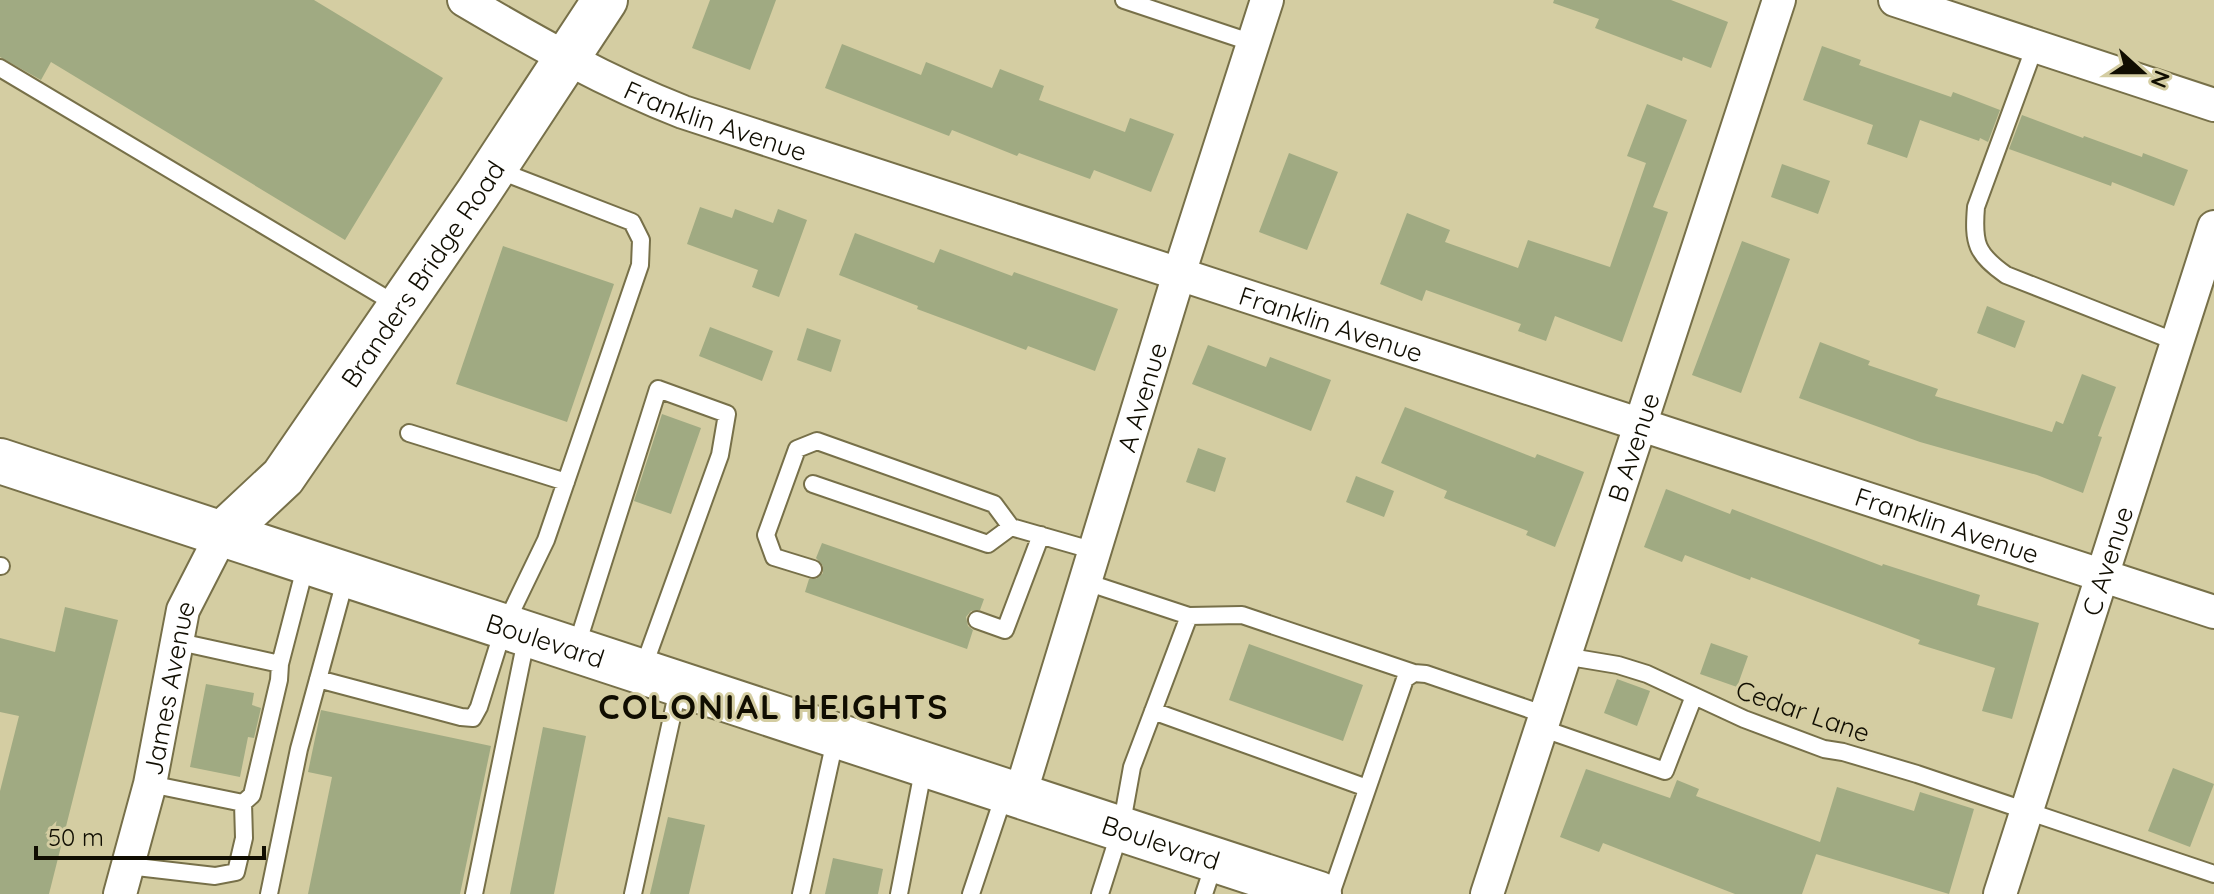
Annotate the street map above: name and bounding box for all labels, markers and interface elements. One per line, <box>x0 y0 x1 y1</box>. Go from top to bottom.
north arrow <box>2102 32 2182 112</box>
text: N <box>2145 67 2177 92</box>
street label: Franklin Avenue <box>619 73 811 168</box>
street label: Branders Bridge Road <box>333 154 511 393</box>
street label: Franklin Avenue <box>1235 278 1427 369</box>
street label: A Avenue <box>1109 338 1174 456</box>
street label: B Avenue <box>1600 388 1666 506</box>
street label: Franklin Avenue <box>1851 479 2043 570</box>
street label: C Avenue <box>2074 502 2140 620</box>
street label: James Avenue <box>136 594 202 778</box>
street label: Boulevard <box>482 605 609 675</box>
street label: Cedar Lane <box>1732 673 1874 749</box>
district label: COLONIAL HEIGHTS <box>598 685 950 728</box>
street label: Boulevard <box>1098 807 1224 877</box>
scale bar <box>36 810 264 860</box>
text: 50 m <box>48 822 104 852</box>

